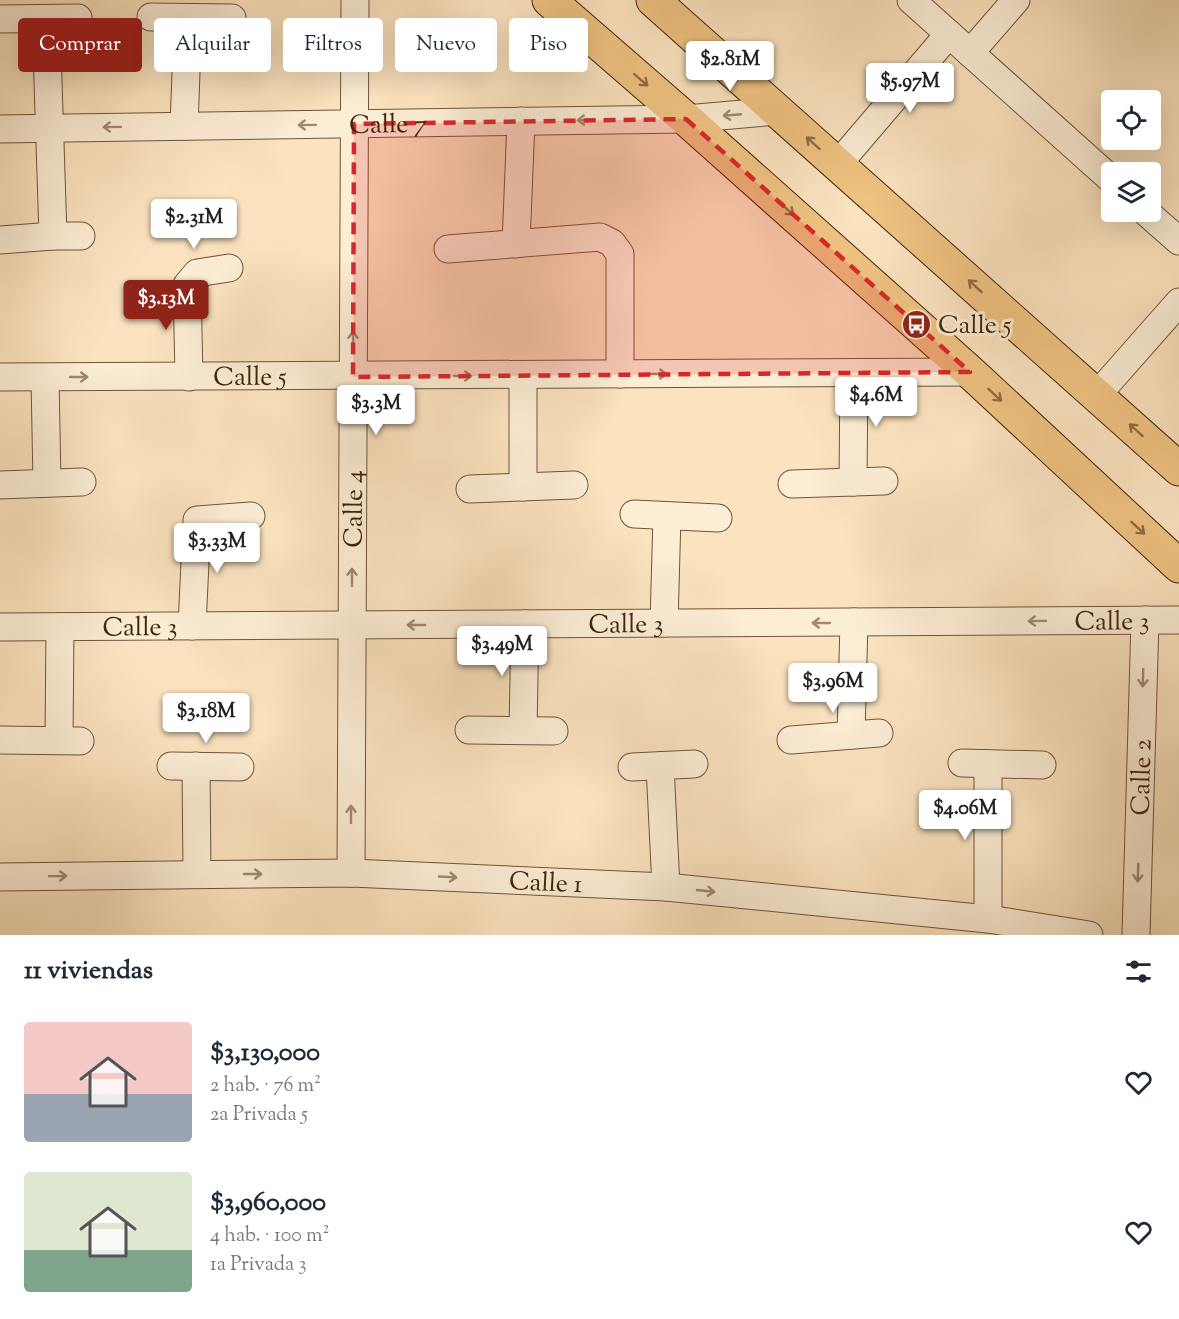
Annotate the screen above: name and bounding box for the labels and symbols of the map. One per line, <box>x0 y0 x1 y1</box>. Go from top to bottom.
pin: $2.81M <box>681 41 779 92</box>
pin: $5.97M <box>861 63 959 114</box>
one-way arrow <box>633 73 649 86</box>
street label: Calle 7 <box>349 107 427 145</box>
one-way arrow <box>722 110 742 121</box>
one-way arrow <box>576 115 596 126</box>
one-way arrow <box>297 119 317 131</box>
one-way arrow <box>102 121 122 133</box>
one-way arrow <box>806 136 821 150</box>
pin: $2.31M <box>145 199 243 250</box>
one-way arrow <box>779 202 794 216</box>
one-way arrow <box>967 279 982 293</box>
pin: $3.13M <box>117 280 215 331</box>
bus stop icon: Calle 5 <box>901 308 933 340</box>
place label: Calle 5 <box>938 308 1011 345</box>
one-way arrow <box>347 331 359 351</box>
street label: Calle 5 <box>213 360 287 397</box>
one-way arrow <box>648 368 668 380</box>
one-way arrow <box>453 370 473 381</box>
one-way arrow <box>69 372 89 383</box>
pin: $4.6M <box>834 377 918 428</box>
pin: $3.3M <box>334 385 418 436</box>
one-way arrow <box>987 388 1002 402</box>
one-way arrow <box>1128 423 1143 437</box>
street label: Calle 4 <box>336 470 374 548</box>
one-way arrow <box>1130 520 1145 535</box>
pin: $3.33M <box>168 523 266 574</box>
one-way arrow <box>346 568 358 588</box>
street label: Calle 3 <box>1074 604 1150 642</box>
street label: Calle 3 <box>588 607 664 645</box>
street label: Calle 3 <box>102 610 178 647</box>
one-way arrow <box>1027 615 1047 627</box>
one-way arrow <box>811 617 831 628</box>
one-way arrow <box>406 619 426 631</box>
pin: $3.49M <box>453 626 551 677</box>
pin: $3.96M <box>784 663 882 714</box>
one-way arrow <box>1138 668 1149 688</box>
pin: $3.18M <box>157 693 255 744</box>
street label: Calle 2 <box>1123 738 1163 816</box>
pin: $4.06M <box>916 790 1014 841</box>
one-way arrow <box>346 805 357 825</box>
one-way arrow <box>1132 863 1144 882</box>
street label: Calle 1 <box>508 864 583 904</box>
one-way arrow <box>243 868 263 880</box>
one-way arrow <box>48 870 68 882</box>
one-way arrow <box>438 872 458 883</box>
one-way arrow <box>696 886 715 897</box>

